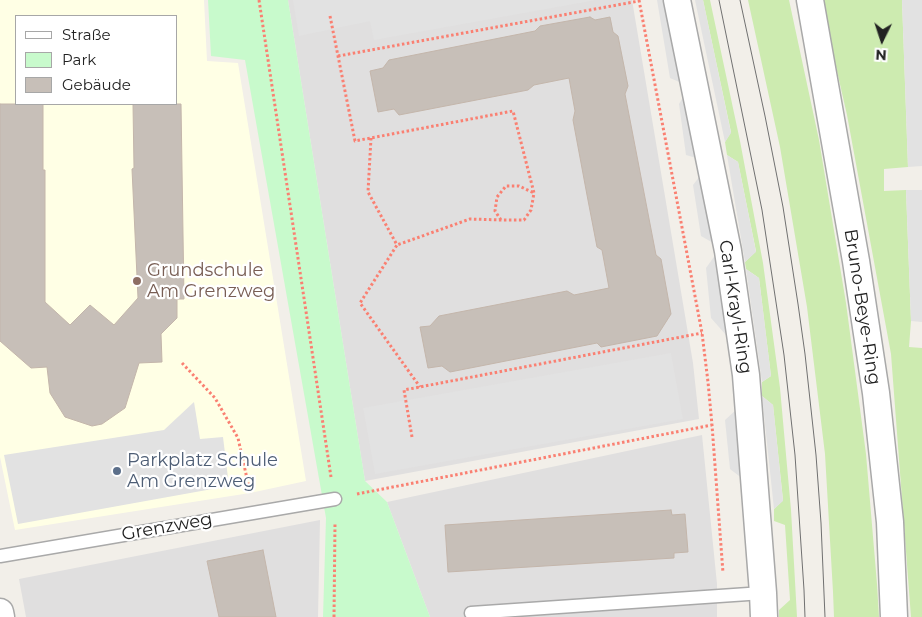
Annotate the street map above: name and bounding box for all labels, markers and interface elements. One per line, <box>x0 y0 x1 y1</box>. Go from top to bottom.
legend <box>15 15 178 105</box>
north arrow <box>857 15 907 65</box>
text: Straße <box>62 25 111 44</box>
text: N <box>875 46 887 64</box>
text: Park <box>62 50 96 69</box>
text: Gebäude <box>62 75 131 94</box>
street label: Bruno-Beye-Ring <box>839 228 885 386</box>
street label: Carl-Krayl-Ring <box>714 239 756 375</box>
place label: Grundschule Am Grenzweg <box>147 260 275 302</box>
marker: Grundschule Am Grenzweg <box>131 275 143 287</box>
place label: Parkplatz Schule Am Grenzweg <box>127 450 278 492</box>
marker: Parkplatz Schule Am Grenzweg <box>111 465 123 477</box>
street label: Grenzweg <box>120 508 214 546</box>

